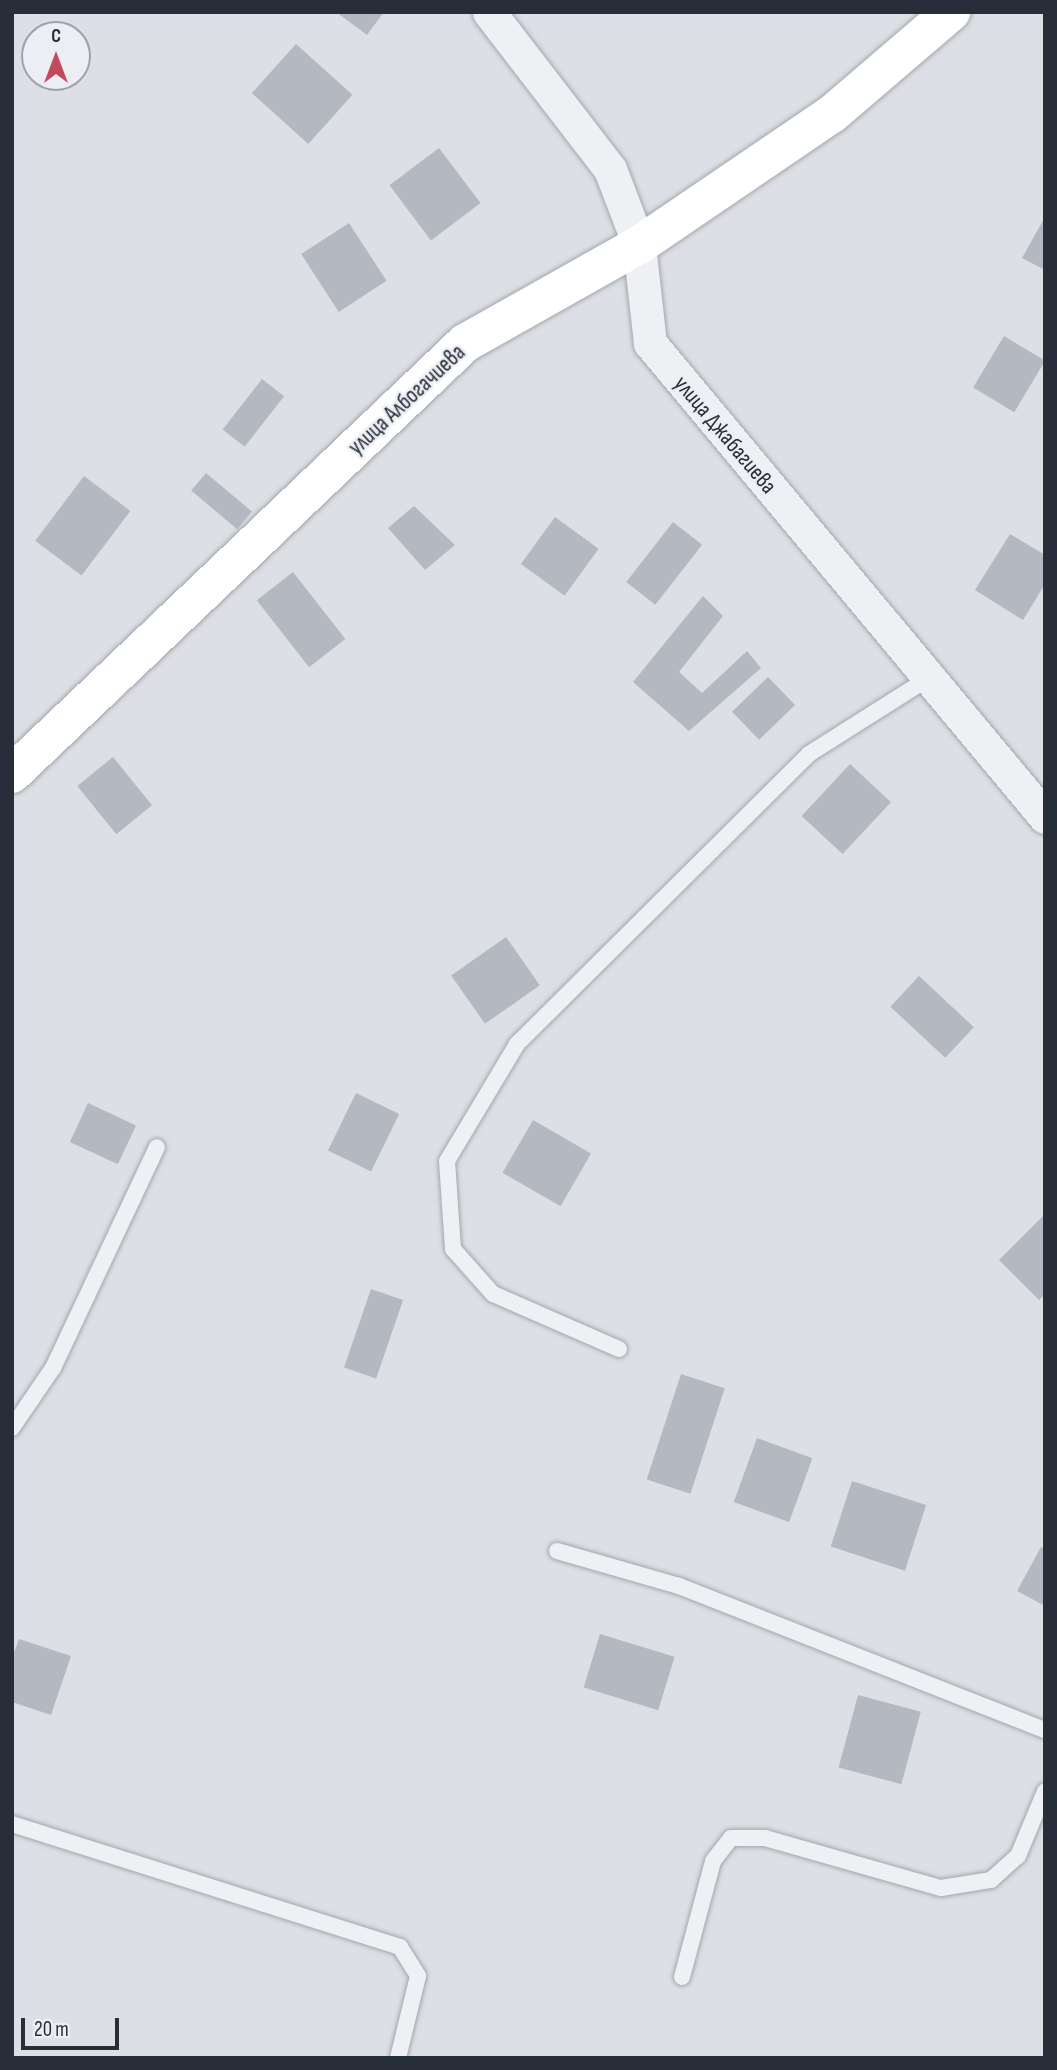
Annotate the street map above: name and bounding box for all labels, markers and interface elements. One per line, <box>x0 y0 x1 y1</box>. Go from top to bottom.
north arrow <box>21 21 91 91</box>
text: С <box>51 25 61 48</box>
street label: улица Албогачиева <box>343 339 471 461</box>
street label: улица Джабагиева <box>668 370 782 500</box>
scale bar <box>24 2004 122 2048</box>
text: 20 m <box>34 2017 69 2042</box>

